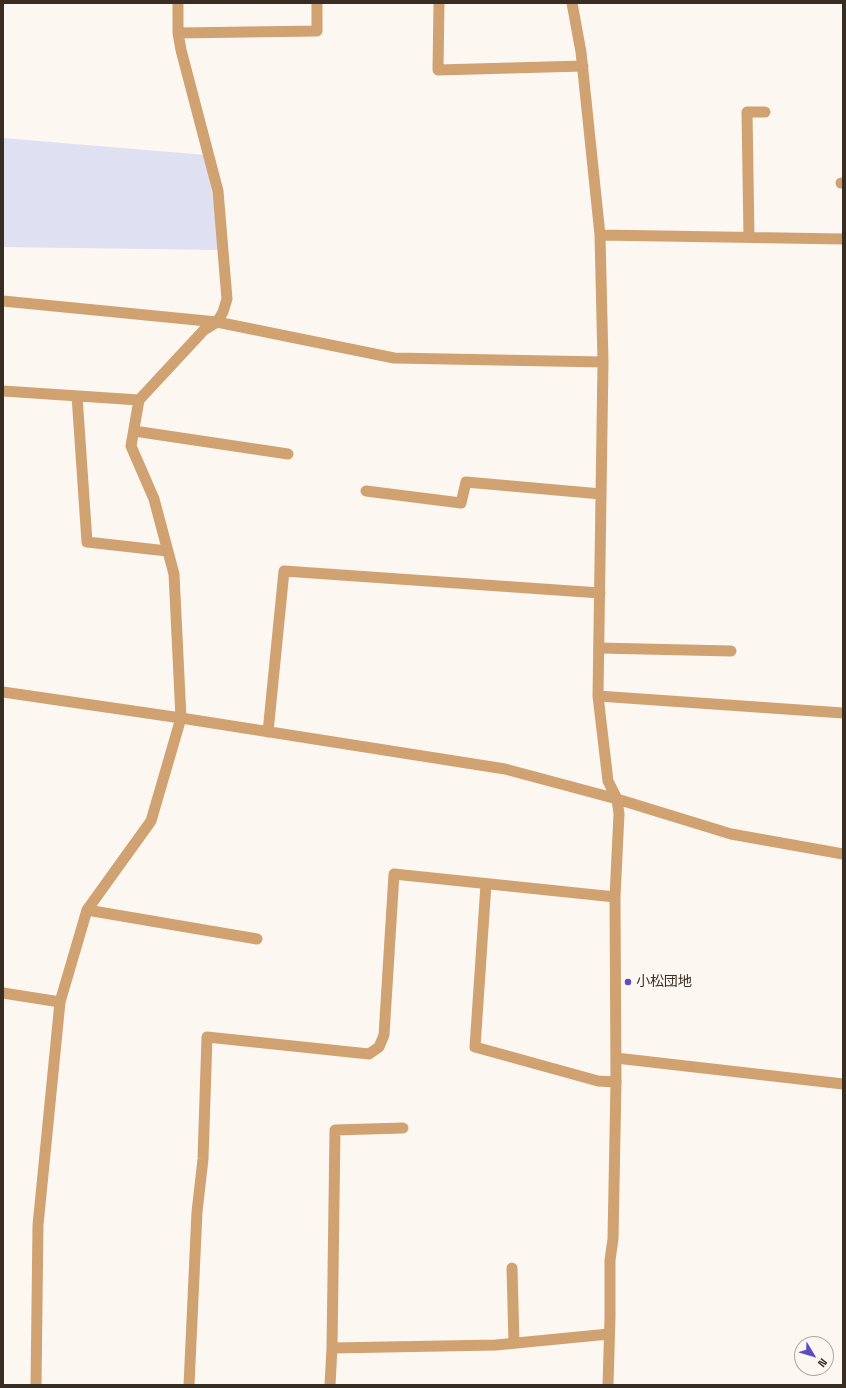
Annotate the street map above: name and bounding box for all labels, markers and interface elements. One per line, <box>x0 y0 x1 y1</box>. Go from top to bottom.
place label: 小松団地 <box>636 974 692 990</box>
marker: 小松団地 <box>623 977 633 987</box>
north arrow <box>794 1336 834 1376</box>
text: N <box>815 1356 830 1370</box>

